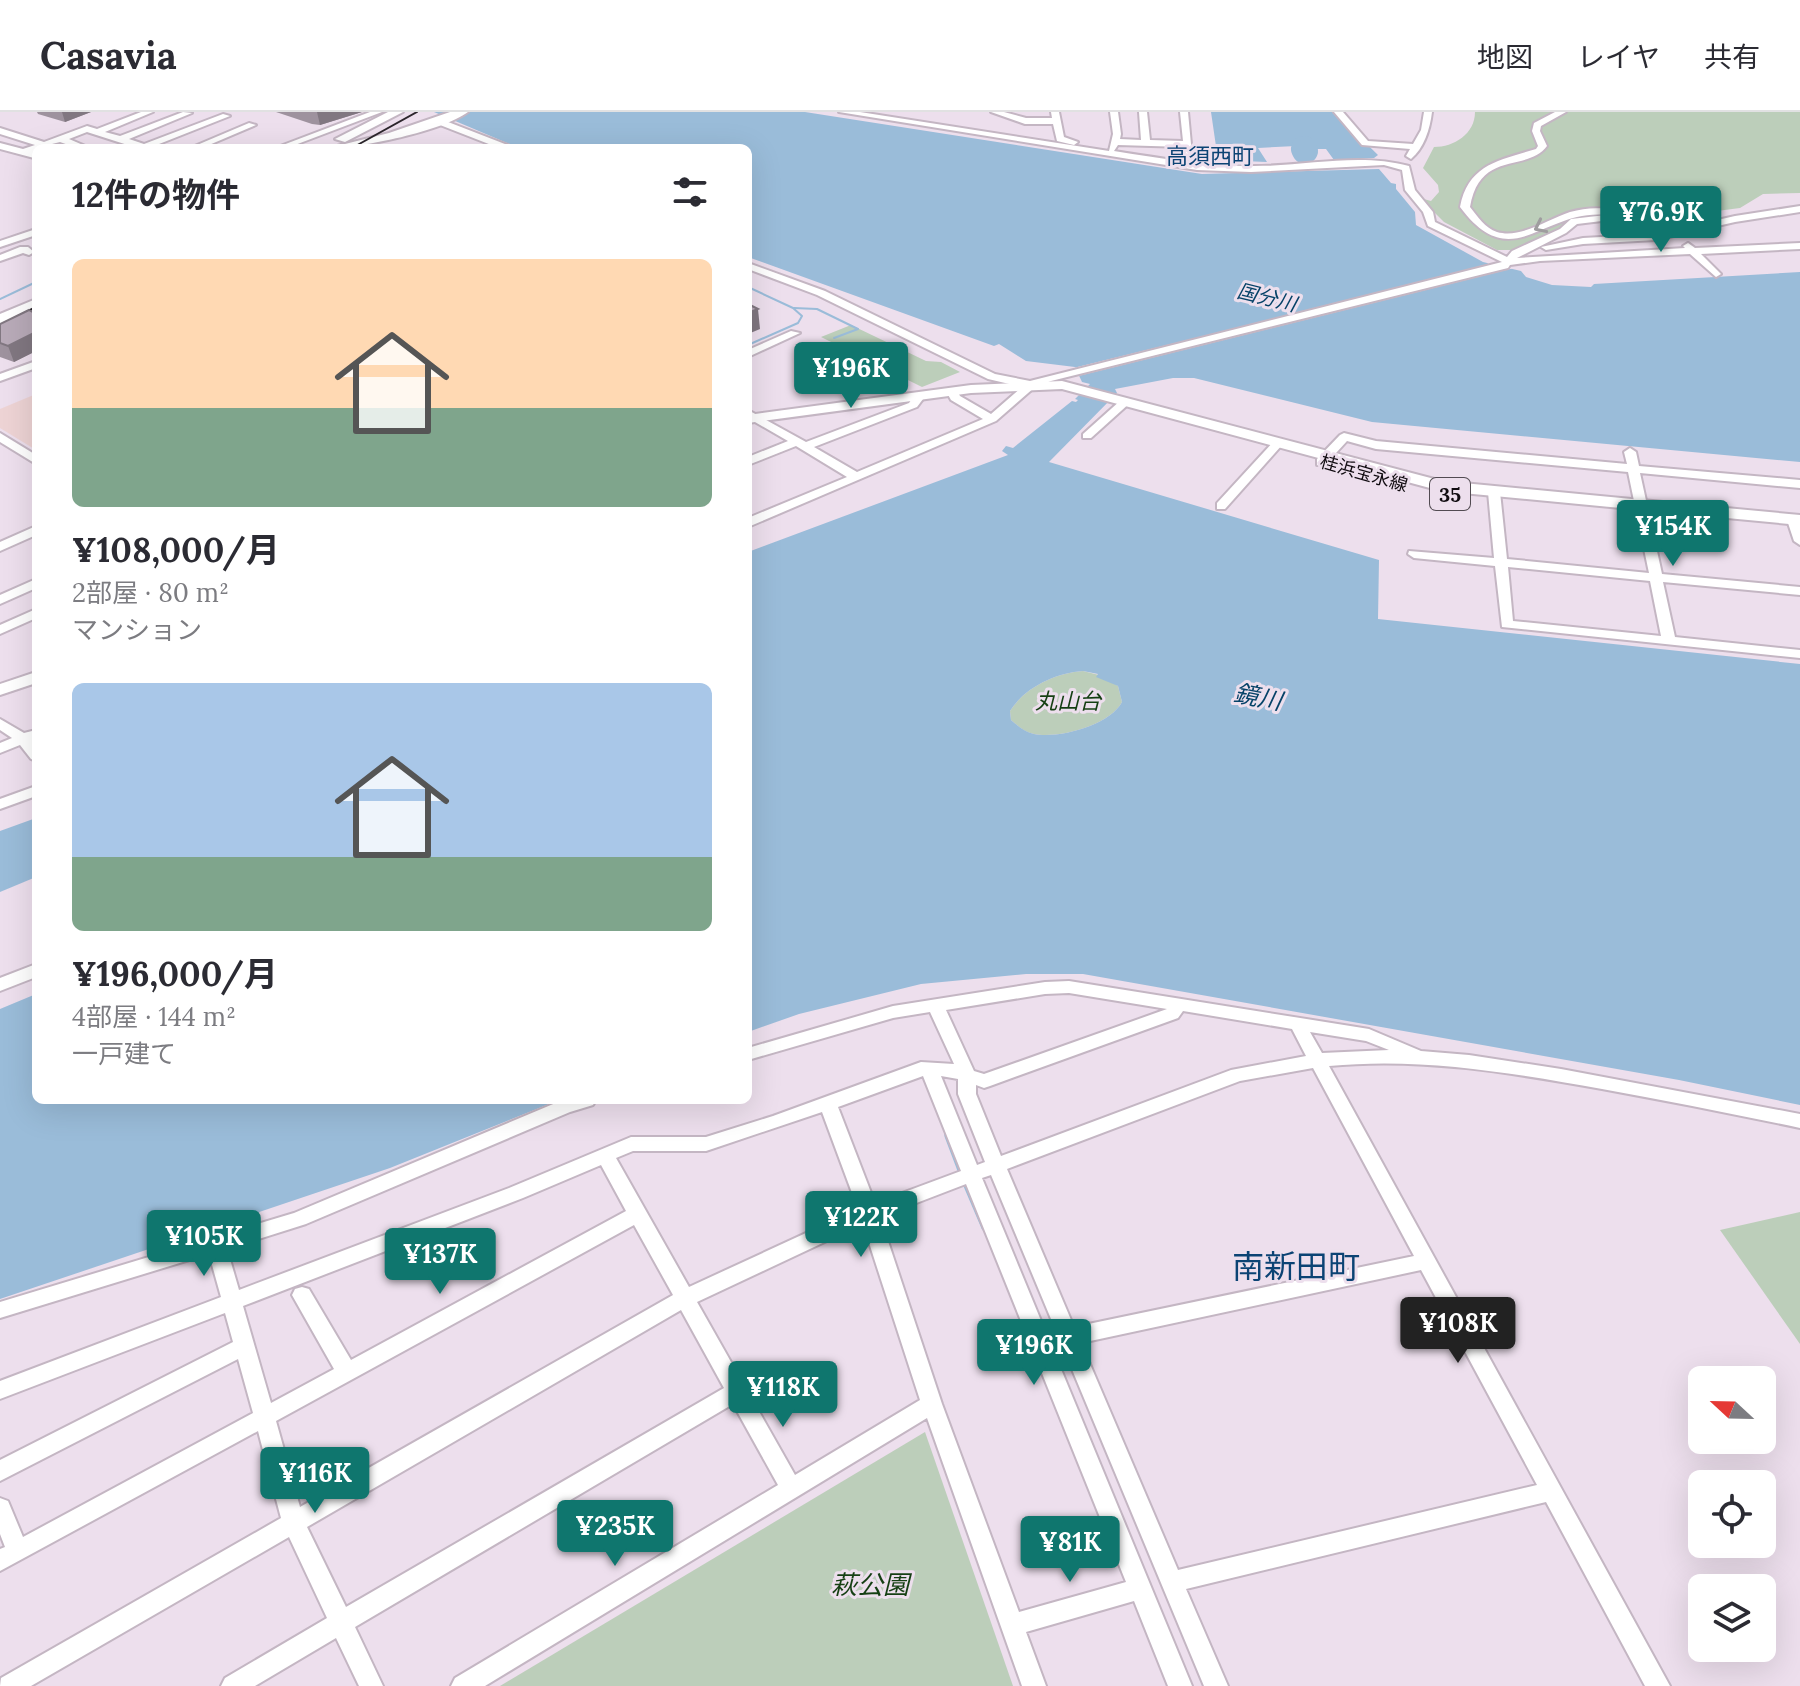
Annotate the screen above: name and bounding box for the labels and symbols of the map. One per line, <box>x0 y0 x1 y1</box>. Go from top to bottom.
district label: 高須西町 <box>1166 142 1254 170</box>
pin: ¥76.9K <box>1596 186 1726 254</box>
one-way arrow <box>1534 217 1549 233</box>
water label: 国分川 <box>1235 278 1301 317</box>
pin: ¥196K <box>795 342 907 410</box>
street label: 桂浜宝永線 <box>1318 450 1410 496</box>
road number: 35 <box>1430 478 1470 510</box>
pin: ¥154K <box>1617 500 1729 568</box>
water label: 鏡川 <box>1231 677 1287 717</box>
park label: 丸山台 <box>1035 687 1103 715</box>
pin: ¥122K <box>805 1191 917 1259</box>
pin: ¥105K <box>148 1210 260 1278</box>
pin: ¥137K <box>384 1228 496 1296</box>
district label: 南新田町 <box>1232 1246 1360 1287</box>
pin: ¥108K <box>1402 1297 1514 1365</box>
pin: ¥196K <box>978 1319 1090 1387</box>
pin: ¥118K <box>727 1361 839 1429</box>
north arrow <box>1688 1366 1776 1454</box>
pin: ¥116K <box>259 1447 371 1515</box>
pin: ¥235K <box>559 1500 671 1568</box>
pin: ¥81K <box>1023 1516 1117 1584</box>
park label: 萩公園 <box>831 1568 913 1601</box>

